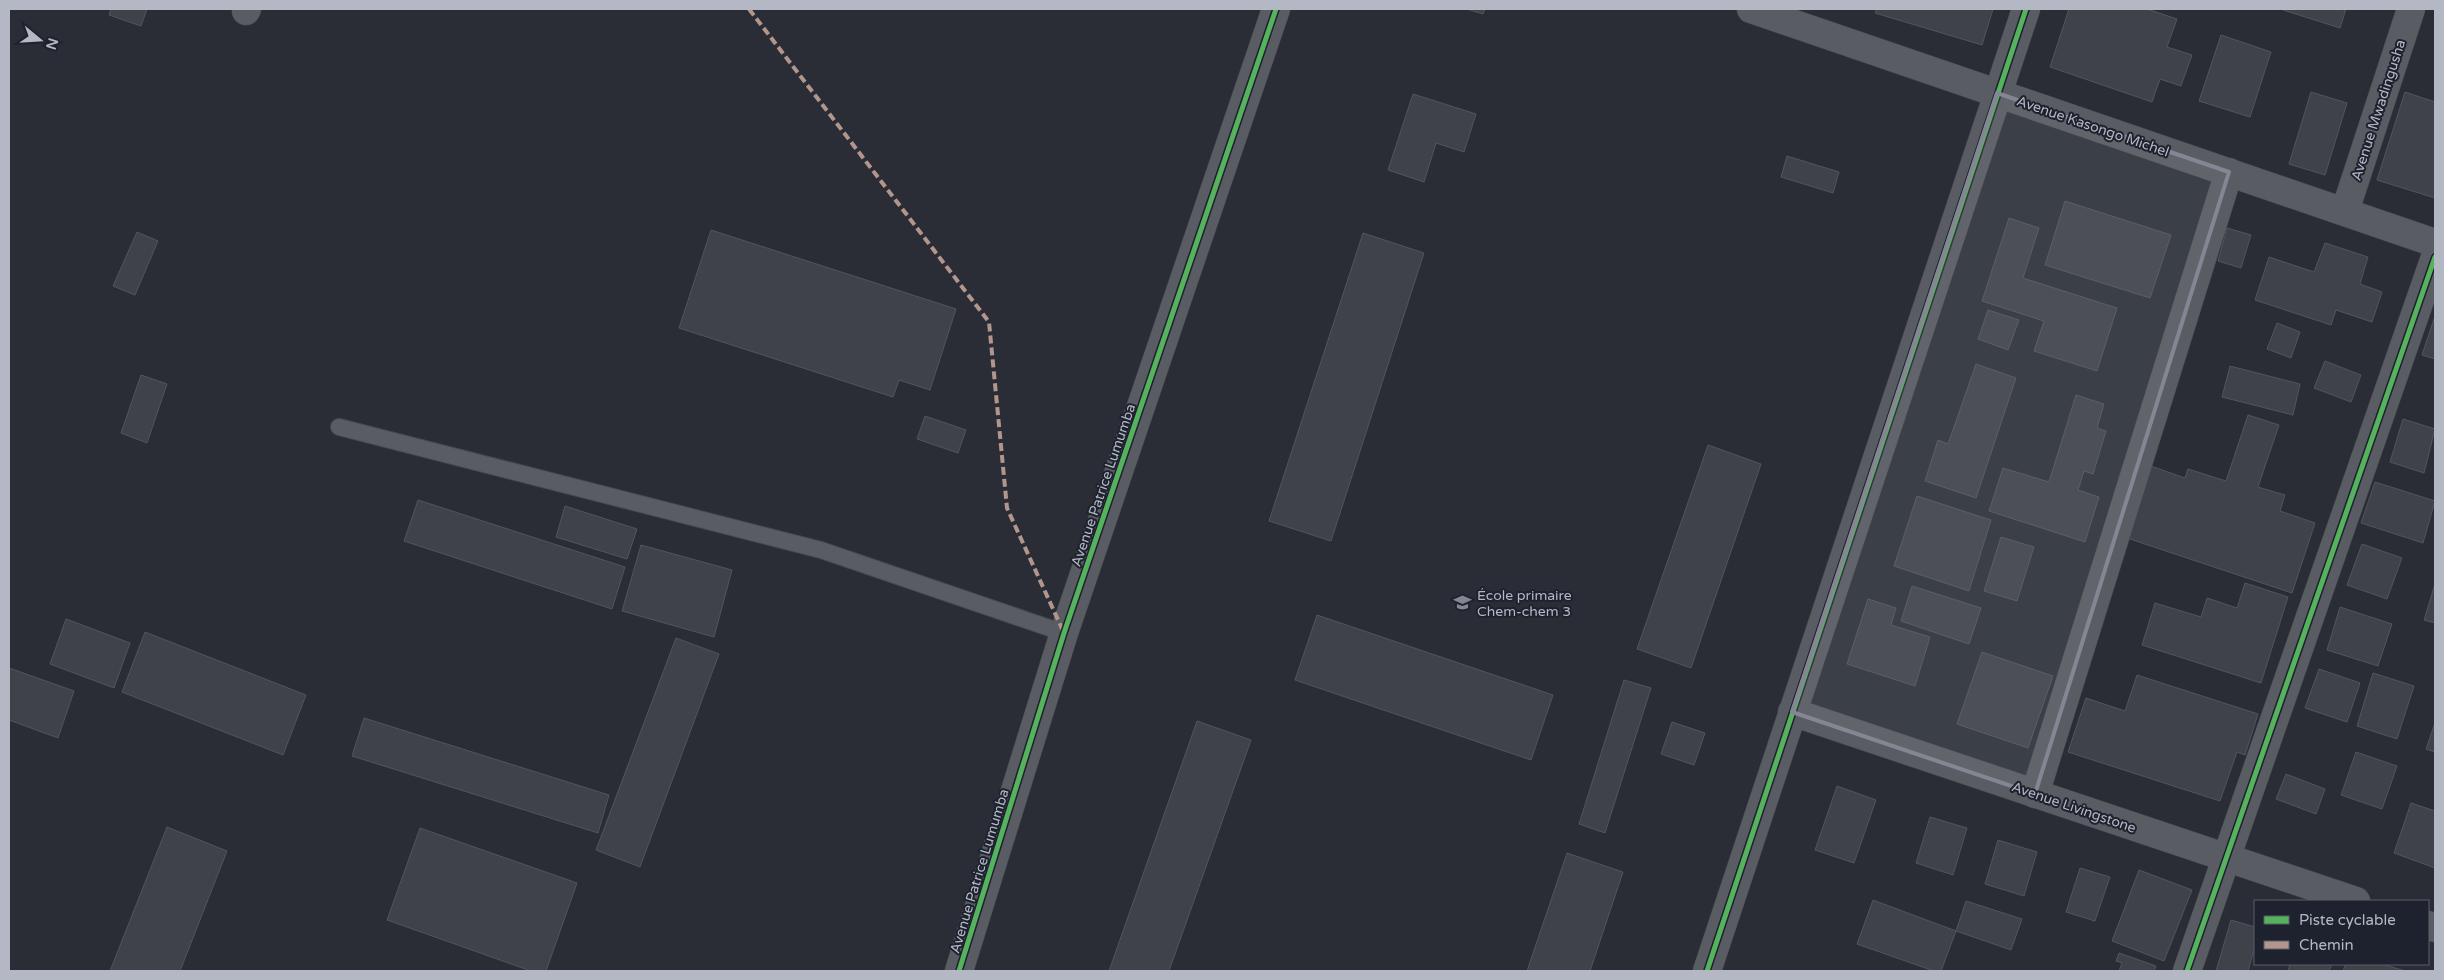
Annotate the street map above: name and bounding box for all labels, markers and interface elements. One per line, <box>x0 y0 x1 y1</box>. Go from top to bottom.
north arrow <box>15 15 65 65</box>
text: N <box>42 36 62 52</box>
street label: Avenue Mwadingusha <box>2348 37 2409 183</box>
street label: Avenue Kasongo Michel <box>2014 92 2171 161</box>
street label: Avenue Patrice Lumumba <box>1068 401 1139 569</box>
place label: École primaire Chem-chem 3 <box>1477 587 1572 620</box>
school or university icon: École primaire Chem-chem 3 <box>1453 593 1473 613</box>
street label: Avenue Livingstone <box>2009 778 2138 837</box>
street label: Avenue Patrice Lumumba <box>946 787 1013 955</box>
legend <box>2254 900 2429 965</box>
text: Piste cyclable <box>2299 911 2396 929</box>
text: Chemin <box>2299 936 2354 954</box>

